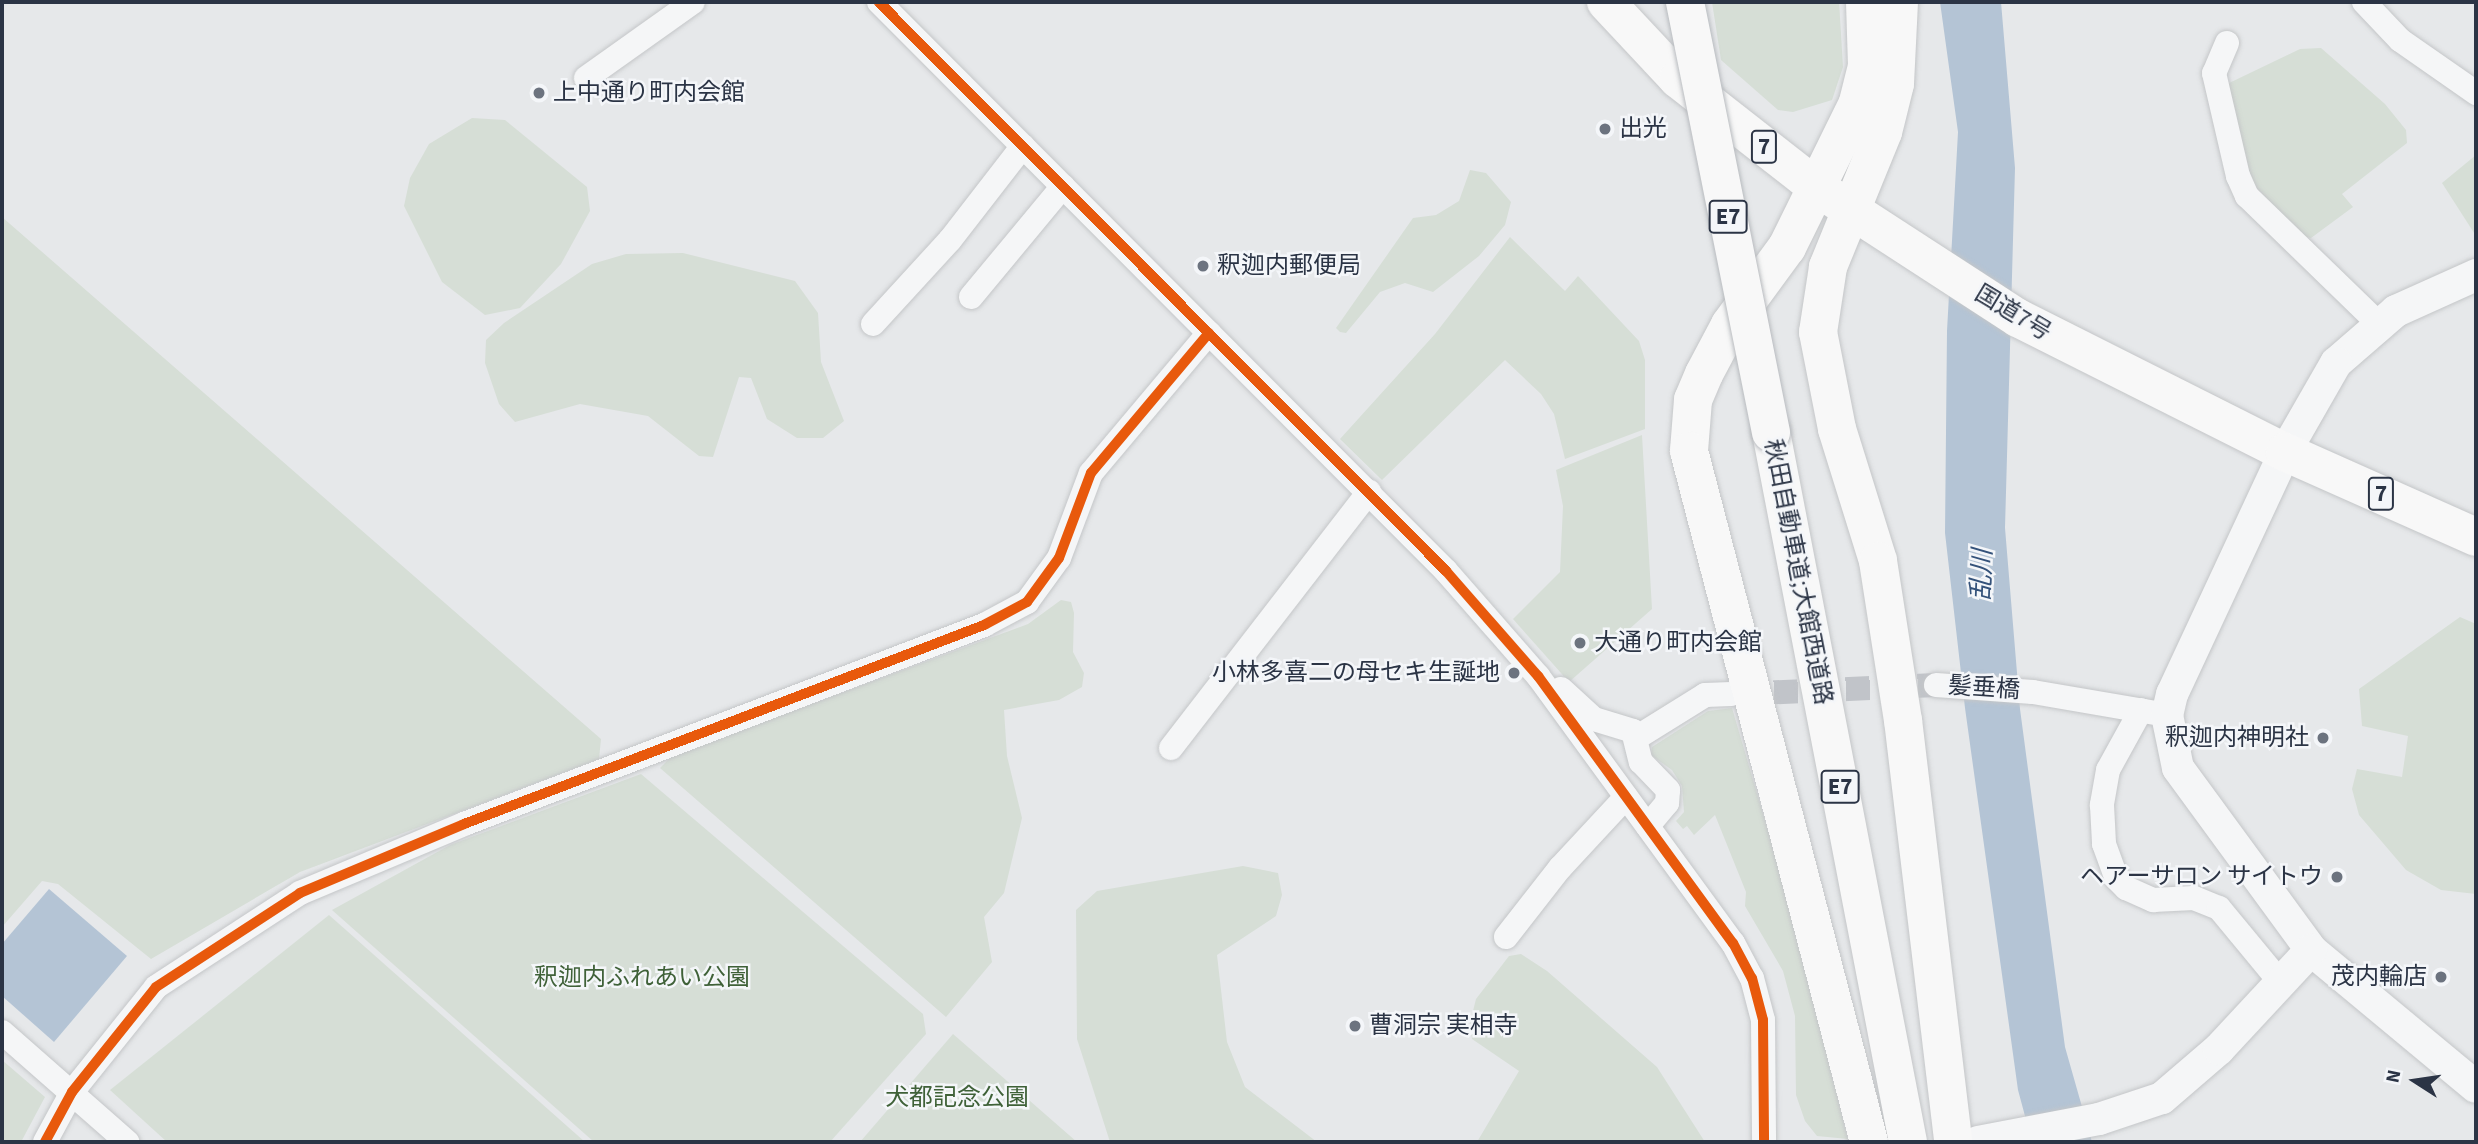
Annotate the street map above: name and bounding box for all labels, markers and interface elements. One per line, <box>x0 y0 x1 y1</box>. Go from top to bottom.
place label: 上中通り町内会館 <box>553 79 745 107</box>
marker: 上中通り町内会館 <box>531 85 547 101</box>
place label: 出光 <box>1619 115 1667 143</box>
marker: 出光 <box>1597 121 1613 137</box>
road number: 7 <box>1750 128 1778 166</box>
road number: E7 <box>1707 198 1749 236</box>
place label: 釈迦内郵便局 <box>1217 252 1361 280</box>
marker: 釈迦内郵便局 <box>1195 258 1211 274</box>
street label: 国道7号 <box>1970 279 2056 347</box>
street label: 秋田自動車道;大館西道路 <box>1758 437 1838 707</box>
road number: 7 <box>2367 474 2395 514</box>
water label: 乱川 <box>1966 548 1998 602</box>
place label: 大通り町内会館 <box>1594 629 1762 657</box>
marker: 大通り町内会館 <box>1572 635 1588 651</box>
place label: 小林多喜二の母セキ生誕地 <box>1212 659 1500 687</box>
marker: 小林多喜二の母セキ生誕地 <box>1506 665 1522 681</box>
street label: 髪垂橋 <box>1947 671 2021 705</box>
place label: 釈迦内神明社 <box>2165 724 2309 752</box>
marker: 釈迦内神明社 <box>2315 730 2331 746</box>
road number: E7 <box>1819 768 1861 806</box>
place label: ヘアーサロン サイトウ <box>2080 863 2323 891</box>
marker: ヘアーサロン サイトウ <box>2329 869 2345 885</box>
place label: 茂内輪店 <box>2331 963 2427 991</box>
park label: 釈迦内ふれあい公園 <box>534 964 750 992</box>
marker: 茂内輪店 <box>2433 969 2449 985</box>
place label: 曹洞宗 実相寺 <box>1369 1012 1518 1040</box>
marker: 曹洞宗 実相寺 <box>1347 1018 1363 1034</box>
north arrow <box>2380 1046 2450 1116</box>
text: N <box>2379 1068 2408 1086</box>
park label: 犬都記念公園 <box>885 1084 1029 1112</box>

